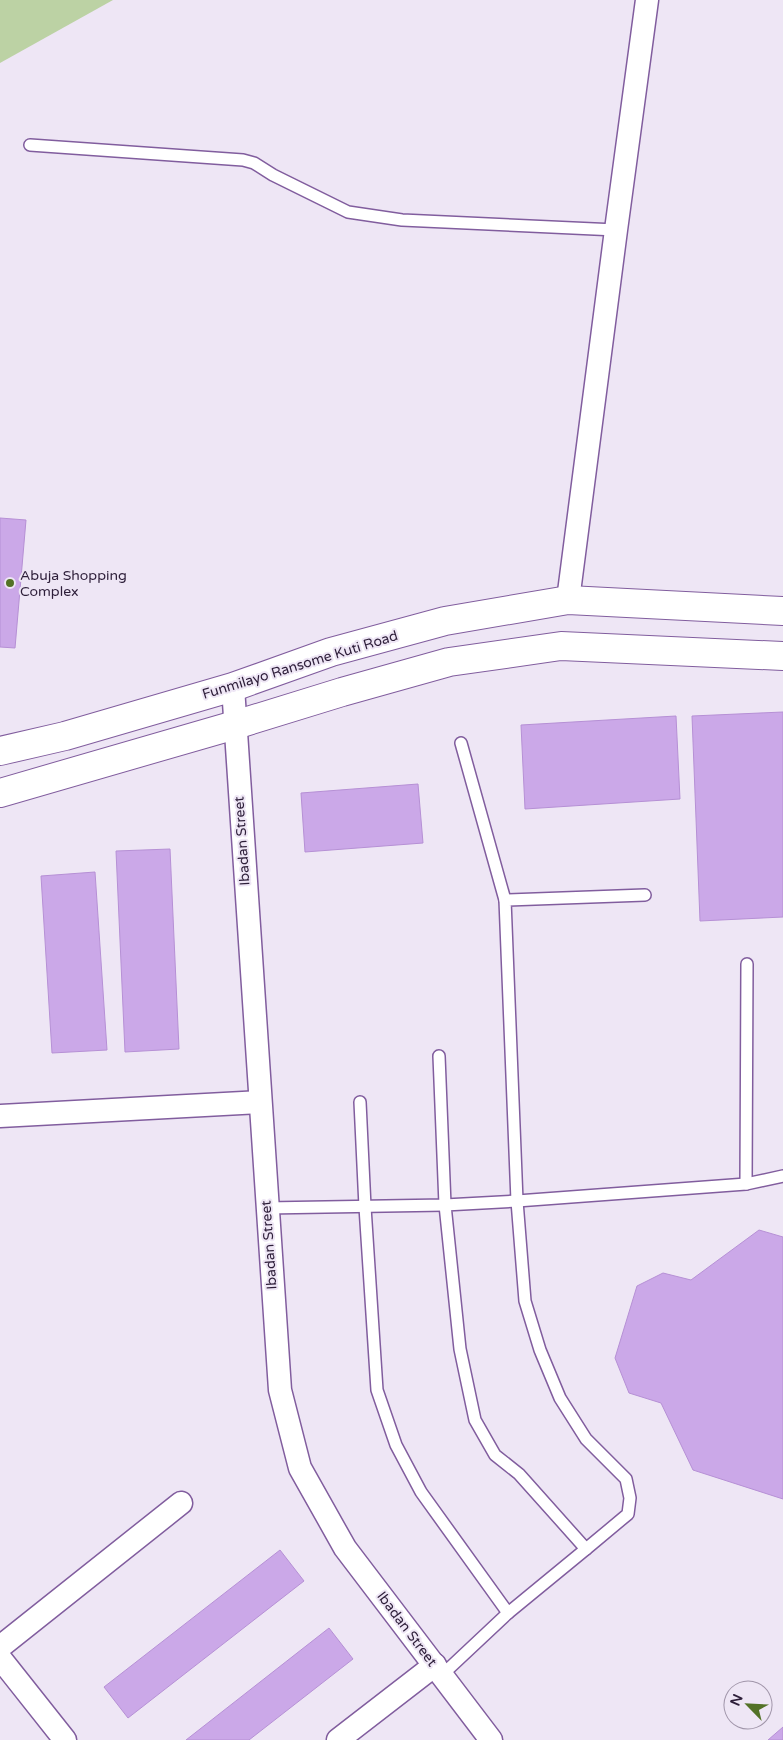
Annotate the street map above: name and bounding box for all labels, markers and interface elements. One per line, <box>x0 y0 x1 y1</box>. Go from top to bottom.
place label: Abuja Shopping Complex <box>20 567 127 600</box>
marker: Abuja Shopping Complex <box>4 577 16 589</box>
street label: Funmilayo Ransome Kuti Road <box>200 627 400 703</box>
street label: Ibadan Street <box>230 795 254 886</box>
street label: Ibadan Street <box>257 1199 281 1290</box>
street label: Ibadan Street <box>373 1588 441 1670</box>
north arrow <box>723 1680 773 1730</box>
text: N <box>727 1691 747 1709</box>

